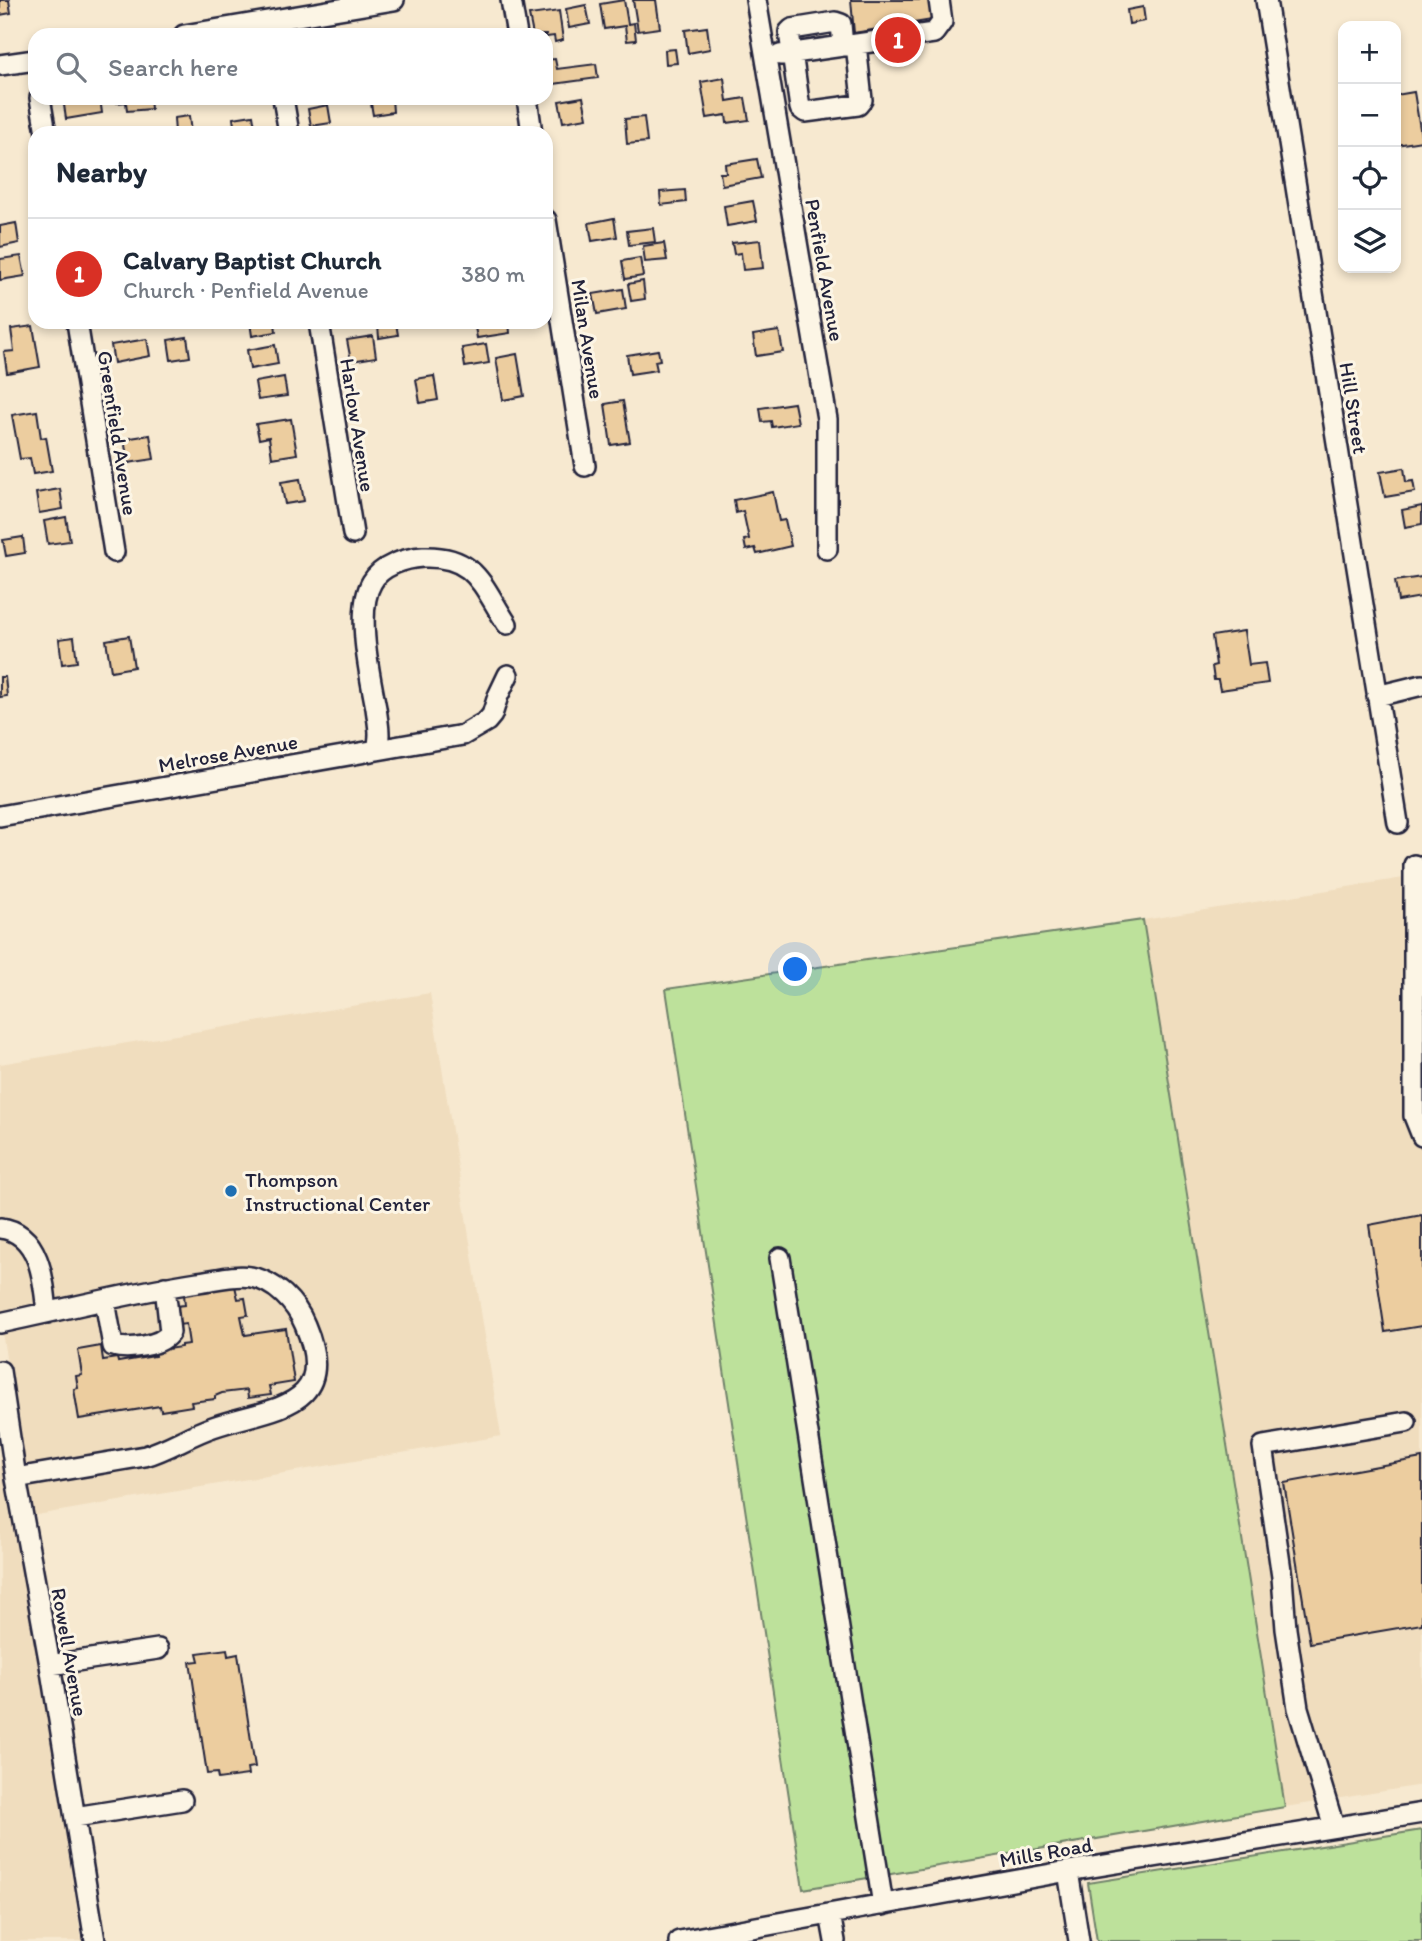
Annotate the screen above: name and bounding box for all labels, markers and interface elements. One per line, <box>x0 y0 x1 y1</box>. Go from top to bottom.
pin: 1 <box>875 14 921 66</box>
map controls <box>1338 21 1401 273</box>
button: + <box>1338 21 1401 84</box>
search box <box>28 28 553 105</box>
icon: search <box>52 48 90 86</box>
text: Search here <box>108 51 238 83</box>
button: − <box>1338 84 1401 147</box>
button: locate <box>1338 147 1401 210</box>
text: Nearby <box>56 153 147 190</box>
street label: Penfield Avenue <box>800 197 850 343</box>
button: layers <box>1338 210 1401 273</box>
text: Calvary Baptist Church <box>123 244 381 276</box>
text: 1 <box>74 260 84 288</box>
text: 380 m <box>461 260 525 288</box>
text: Church · Penfield Avenue <box>123 276 369 304</box>
street label: Milan Avenue <box>566 277 610 401</box>
street label: Greenfield Avenue <box>93 349 143 517</box>
street label: Harlow Avenue <box>335 356 381 494</box>
street label: Hill Street <box>1334 360 1374 456</box>
street label: Melrose Avenue <box>156 728 300 778</box>
your location <box>778 952 812 986</box>
place label: Thompson Instructional Center <box>245 1167 430 1216</box>
marker: Thompson Instructional Center <box>223 1183 239 1199</box>
street label: Rowell Avenue <box>46 1586 94 1718</box>
street label: Mills Road <box>997 1831 1095 1872</box>

